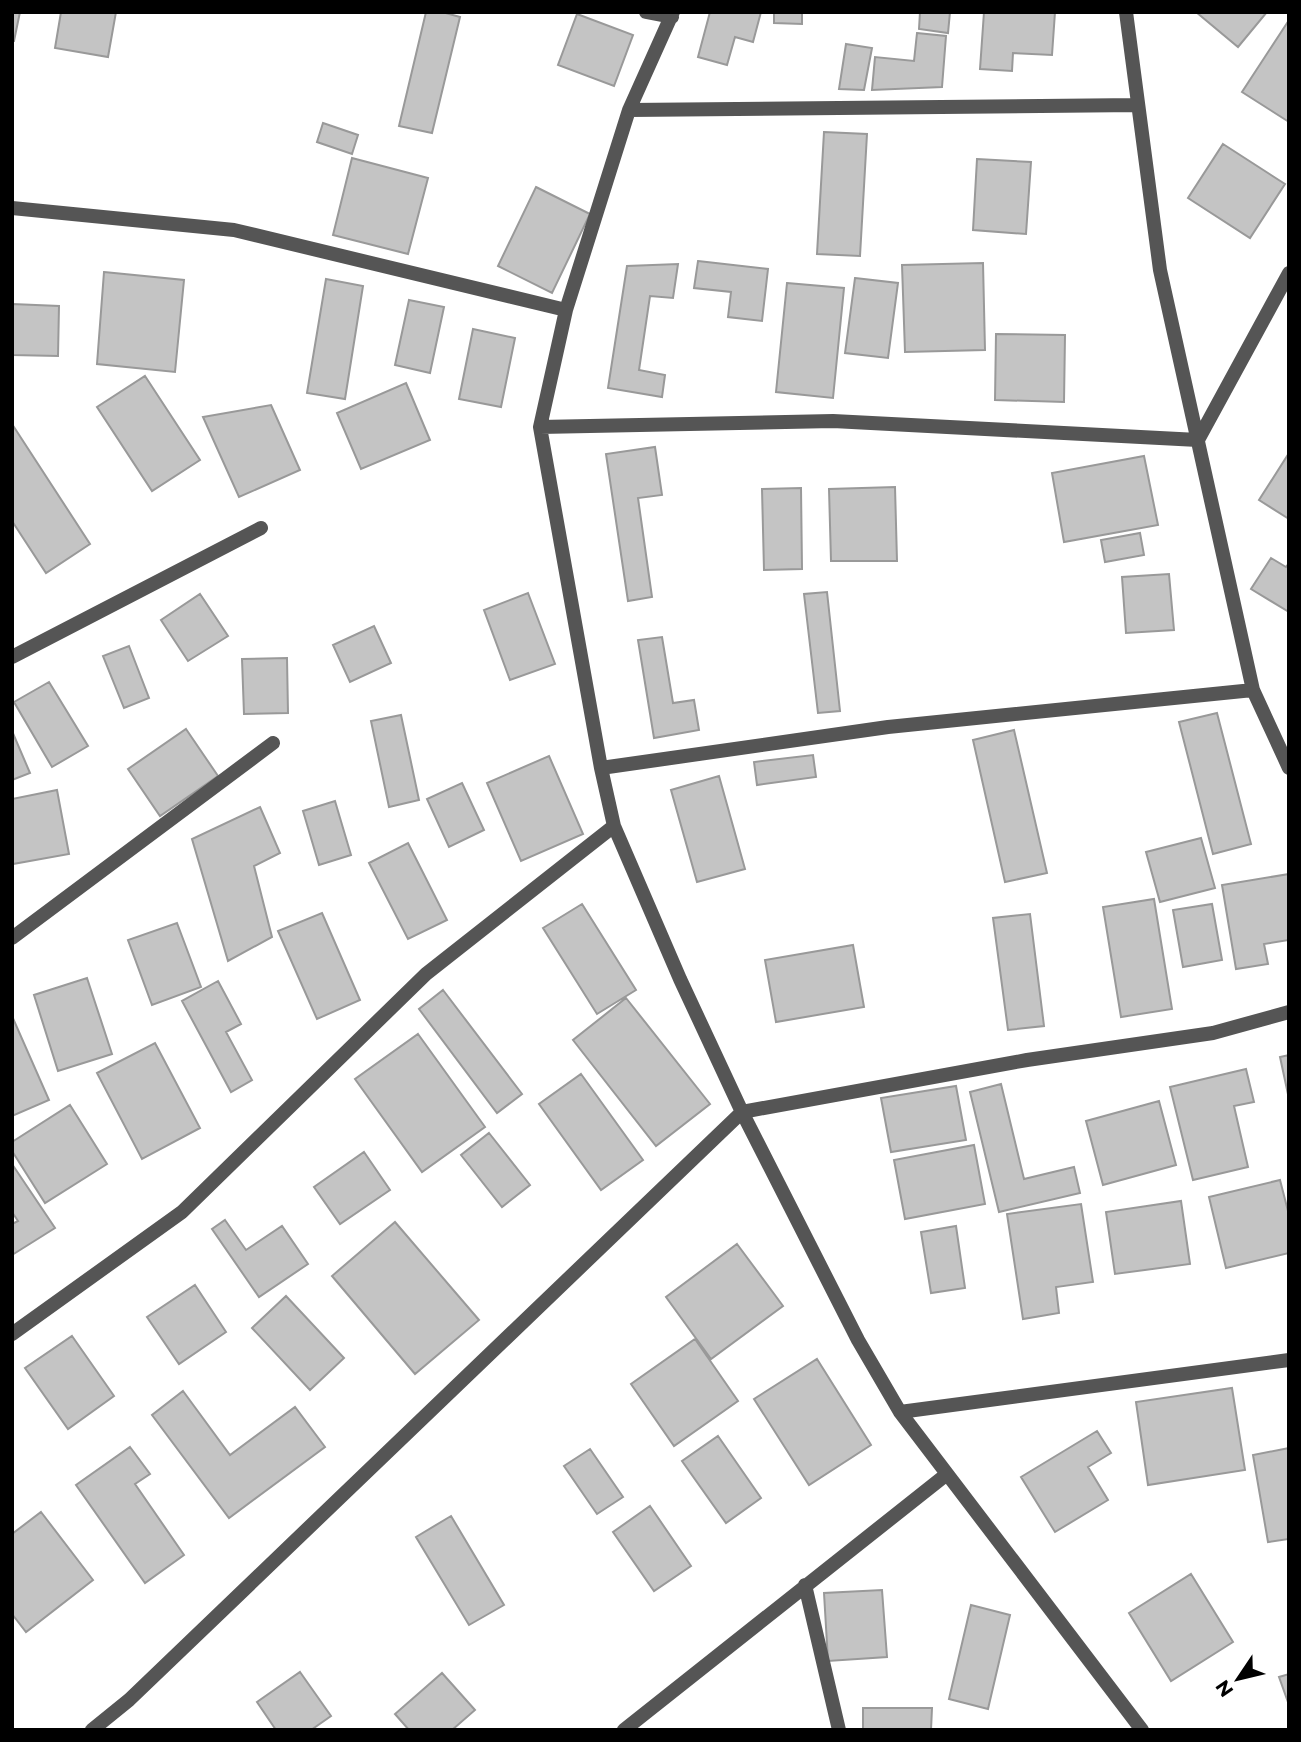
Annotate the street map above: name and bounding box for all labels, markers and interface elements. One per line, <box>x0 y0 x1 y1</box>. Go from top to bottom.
north arrow <box>1203 1644 1273 1714</box>
text: N <box>1211 1676 1238 1701</box>

